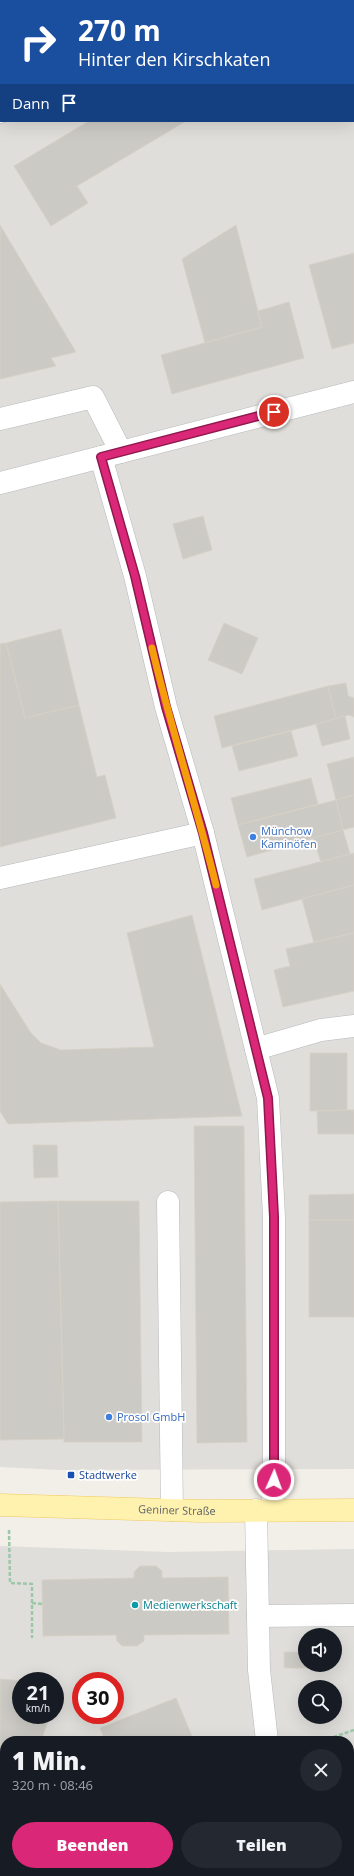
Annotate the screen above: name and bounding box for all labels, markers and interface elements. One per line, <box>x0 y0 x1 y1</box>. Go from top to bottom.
text: 270 m <box>78 11 161 49</box>
icon: right <box>12 16 64 68</box>
text: Hinter den Kirschkaten <box>78 47 270 71</box>
icon: arrive <box>58 92 80 114</box>
text: Dann <box>12 93 50 113</box>
pin <box>257 395 291 429</box>
icon: arrive <box>263 401 285 423</box>
place label: Münchow Kaminöfen <box>261 823 317 851</box>
marker: Münchow Kaminöfen <box>248 832 258 842</box>
place label: Prosol GmbH <box>117 1409 185 1424</box>
marker: Prosol GmbH <box>104 1412 114 1422</box>
position arrow <box>253 1459 295 1501</box>
place label: Stadtwerke <box>79 1467 137 1482</box>
marker: Stadtwerke <box>66 1470 76 1480</box>
street label: Geniner Straße <box>138 1501 216 1518</box>
place label: Medienwerkschaft <box>143 1597 238 1612</box>
marker: Medienwerkschaft <box>130 1600 140 1610</box>
map controls <box>298 1628 342 1724</box>
button: sound <box>298 1628 342 1672</box>
speed limit sign: 30 <box>72 1672 124 1724</box>
text: 21 <box>27 1679 49 1706</box>
button: search <box>298 1680 342 1724</box>
text: km/h <box>26 1701 50 1715</box>
text: 1 Min. <box>12 1744 86 1777</box>
button: close <box>300 1749 342 1791</box>
text: 320 m · 08:46 <box>12 1776 93 1794</box>
button: Beenden <box>12 1822 173 1868</box>
button: Teilen <box>181 1822 342 1868</box>

